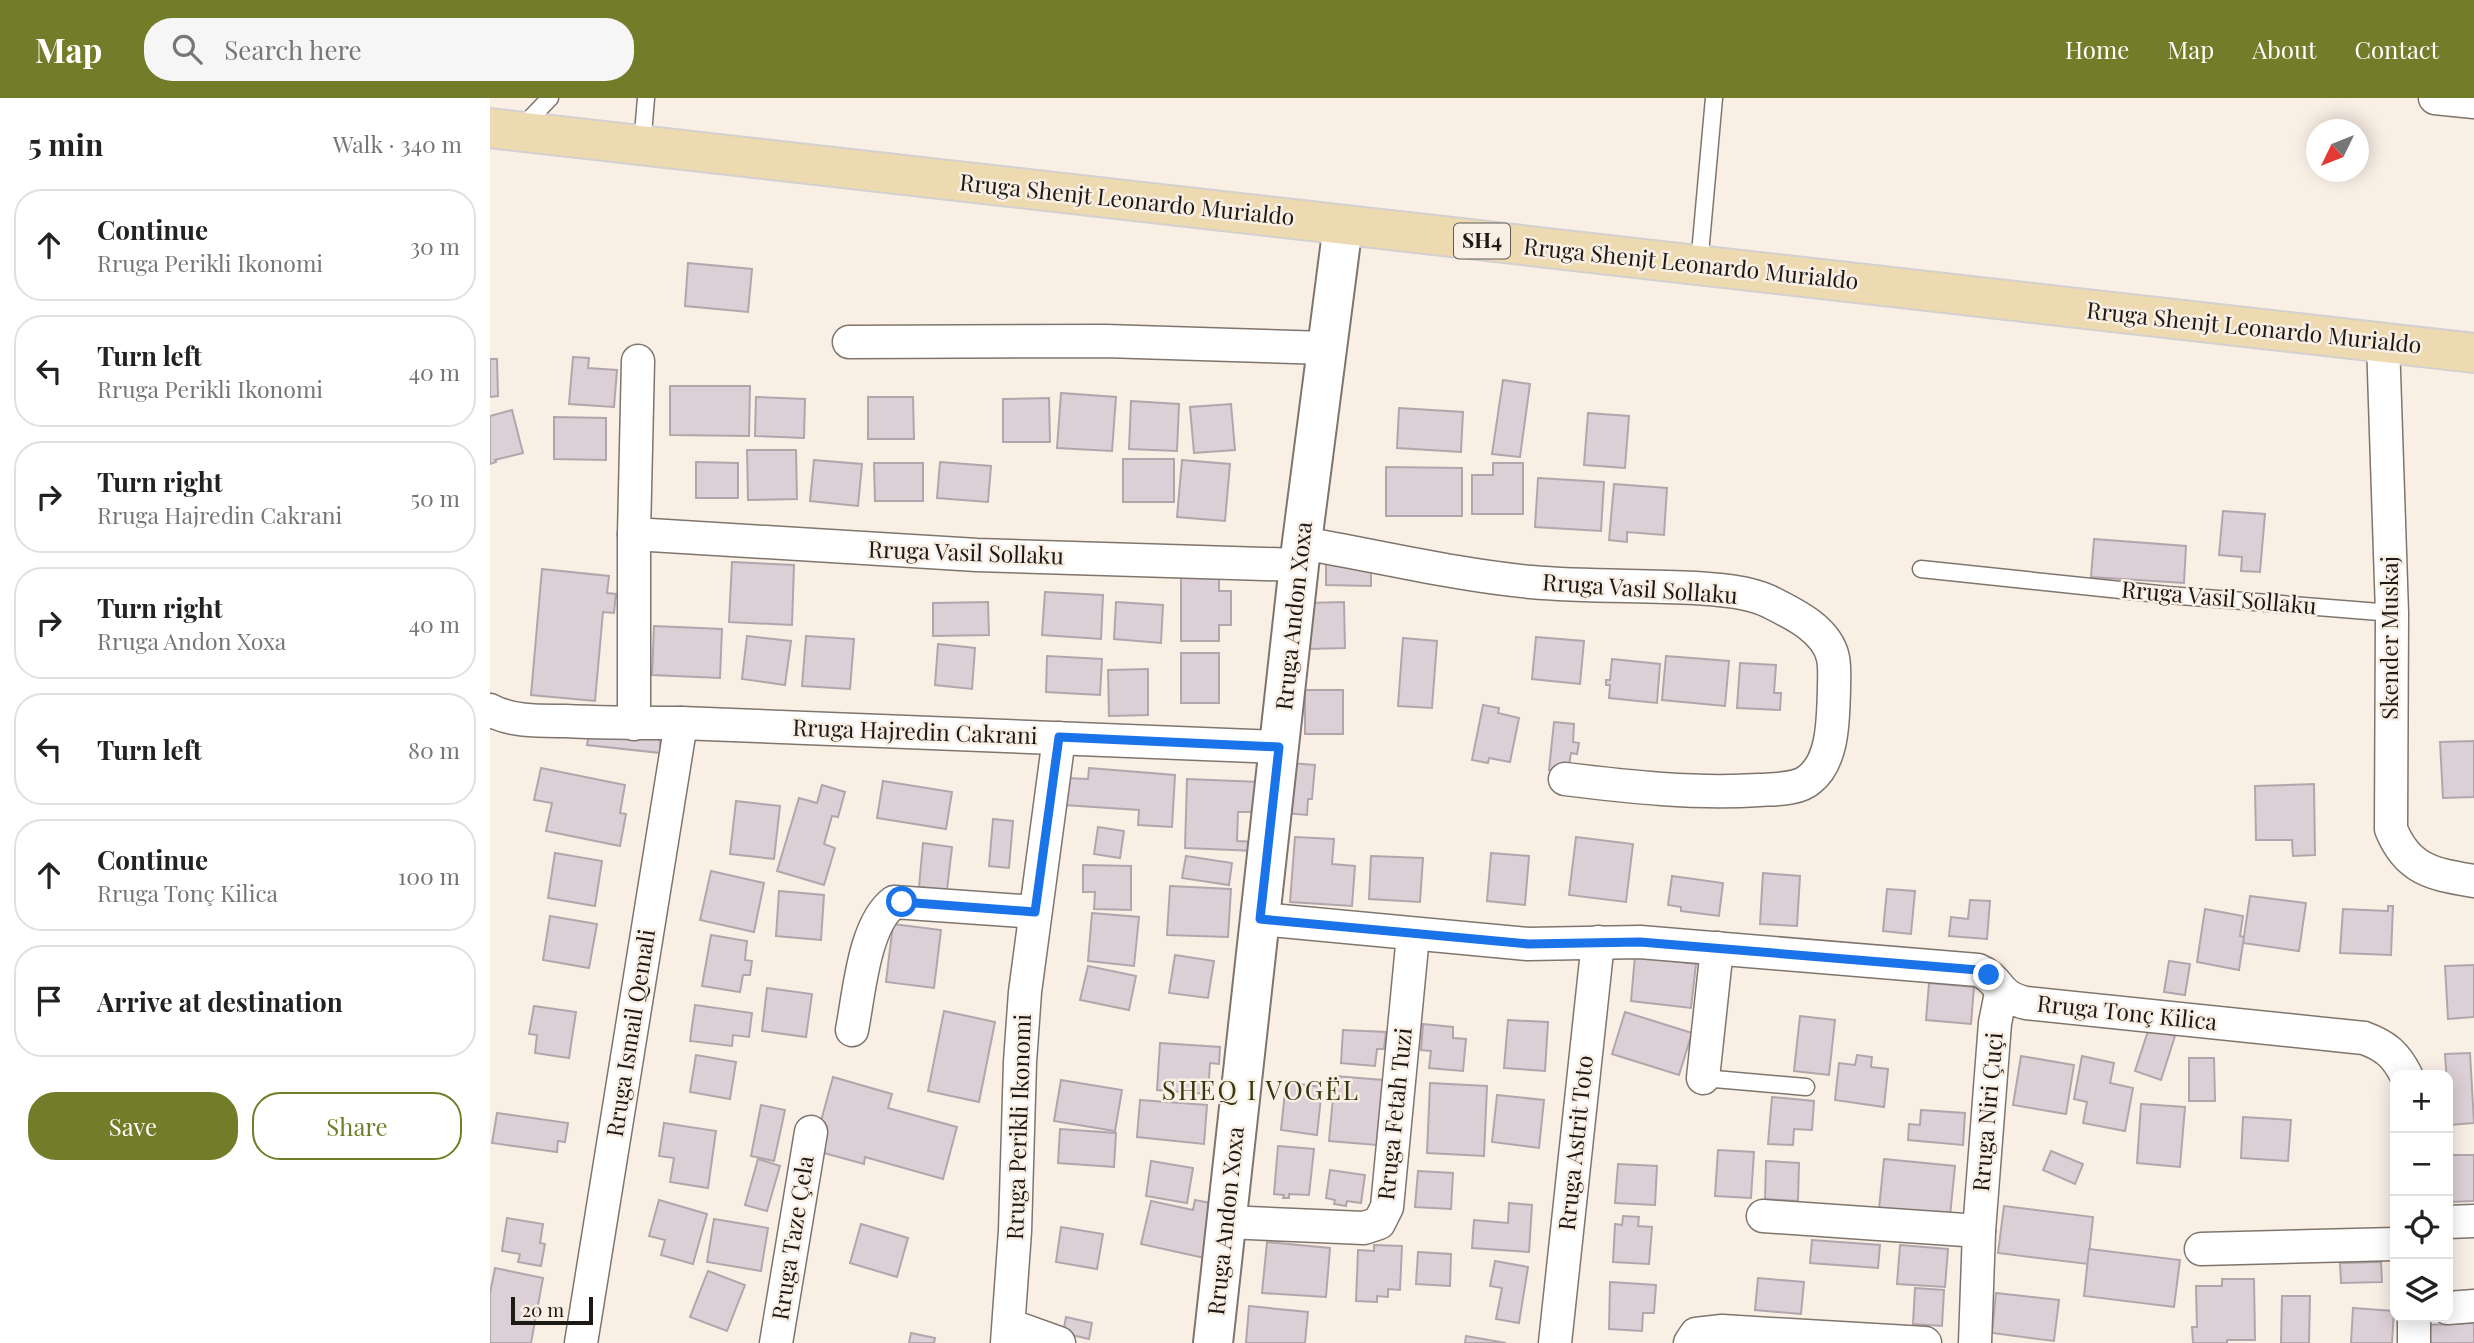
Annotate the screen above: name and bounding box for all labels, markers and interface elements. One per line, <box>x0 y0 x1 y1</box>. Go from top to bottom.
search box <box>144 18 634 81</box>
text: Map <box>35 27 102 71</box>
icon: search <box>168 30 206 68</box>
text: Search here <box>224 32 362 67</box>
text: Home <box>2065 33 2129 65</box>
text: Map <box>2167 33 2214 65</box>
text: About <box>2252 33 2316 65</box>
text: Contact <box>2354 33 2439 65</box>
north arrow <box>2306 119 2369 182</box>
text: 5 min <box>28 124 103 164</box>
text: Walk · 340 m <box>333 128 462 159</box>
street label: Rruga Shenjt Leonardo Murialdo <box>958 166 1296 232</box>
text: Continue <box>97 212 208 247</box>
road number: SH4 <box>1454 223 1510 258</box>
icon: ahead <box>30 226 68 264</box>
text: 30 m <box>410 230 460 261</box>
street label: Rruga Shenjt Leonardo Murialdo <box>1522 230 1860 296</box>
text: Rruga Perikli Ikonomi <box>97 247 323 278</box>
street label: Rruga Shenjt Leonardo Murialdo <box>2085 294 2423 360</box>
text: Turn left <box>97 338 202 373</box>
icon: left <box>30 352 68 390</box>
text: 40 m <box>409 356 460 387</box>
text: Rruga Perikli Ikonomi <box>97 373 323 404</box>
text: Turn right <box>97 464 223 499</box>
icon: right <box>30 478 68 516</box>
text: 50 m <box>411 482 460 513</box>
text: Rruga Hajredin Cakrani <box>97 499 342 530</box>
street label: Rruga Andon Xoxa <box>1267 520 1318 712</box>
street label: Rruga Vasil Sollaku <box>868 533 1064 570</box>
street label: Skender Muskaj <box>2373 556 2404 720</box>
street label: Rruga Vasil Sollaku <box>1541 565 1739 610</box>
street label: Rruga Vasil Sollaku <box>2120 573 2318 620</box>
text: Turn right <box>97 590 223 625</box>
icon: right <box>30 604 68 642</box>
text: 40 m <box>409 608 460 639</box>
text: Rruga Andon Xoxa <box>97 625 286 656</box>
street label: Rruga Hajredin Cakrani <box>792 711 1038 750</box>
icon: left <box>30 730 68 768</box>
text: Turn left <box>97 732 202 767</box>
text: 80 m <box>408 734 460 765</box>
text: Continue <box>97 842 208 877</box>
icon: ahead <box>30 856 68 894</box>
text: 100 m <box>398 860 460 891</box>
text: Rruga Tonç Kilica <box>97 877 278 908</box>
route start <box>886 886 917 917</box>
street label: Rruga Ismail Qemali <box>598 926 661 1139</box>
route end <box>1973 959 2004 990</box>
icon: arrive <box>30 982 68 1020</box>
text: Arrive at destination <box>97 984 343 1019</box>
street label: Rruga Tonç Kilica <box>2036 987 2219 1036</box>
street label: Rruga Perikli Ikonomi <box>998 1013 1037 1240</box>
street label: Rruga Fetah Tuzi <box>1369 1026 1418 1202</box>
street label: Rruga Niri Çuçi <box>1964 1031 2009 1193</box>
street label: Rruga Astrit Toto <box>1550 1054 1599 1232</box>
map controls <box>2390 1070 2453 1322</box>
button: + <box>2390 1070 2453 1133</box>
district label: SHEQ I VOGËL <box>1162 1072 1360 1107</box>
button: Save <box>28 1092 238 1160</box>
button: Share <box>252 1092 462 1160</box>
street label: Rruga Andon Xoxa <box>1199 1125 1250 1317</box>
button: − <box>2390 1133 2453 1196</box>
street label: Rruga Taze Çela <box>763 1153 820 1322</box>
button: locate <box>2390 1196 2453 1259</box>
button: layers <box>2390 1259 2453 1322</box>
scale bar <box>511 1294 593 1326</box>
text: 20 m <box>522 1296 564 1322</box>

